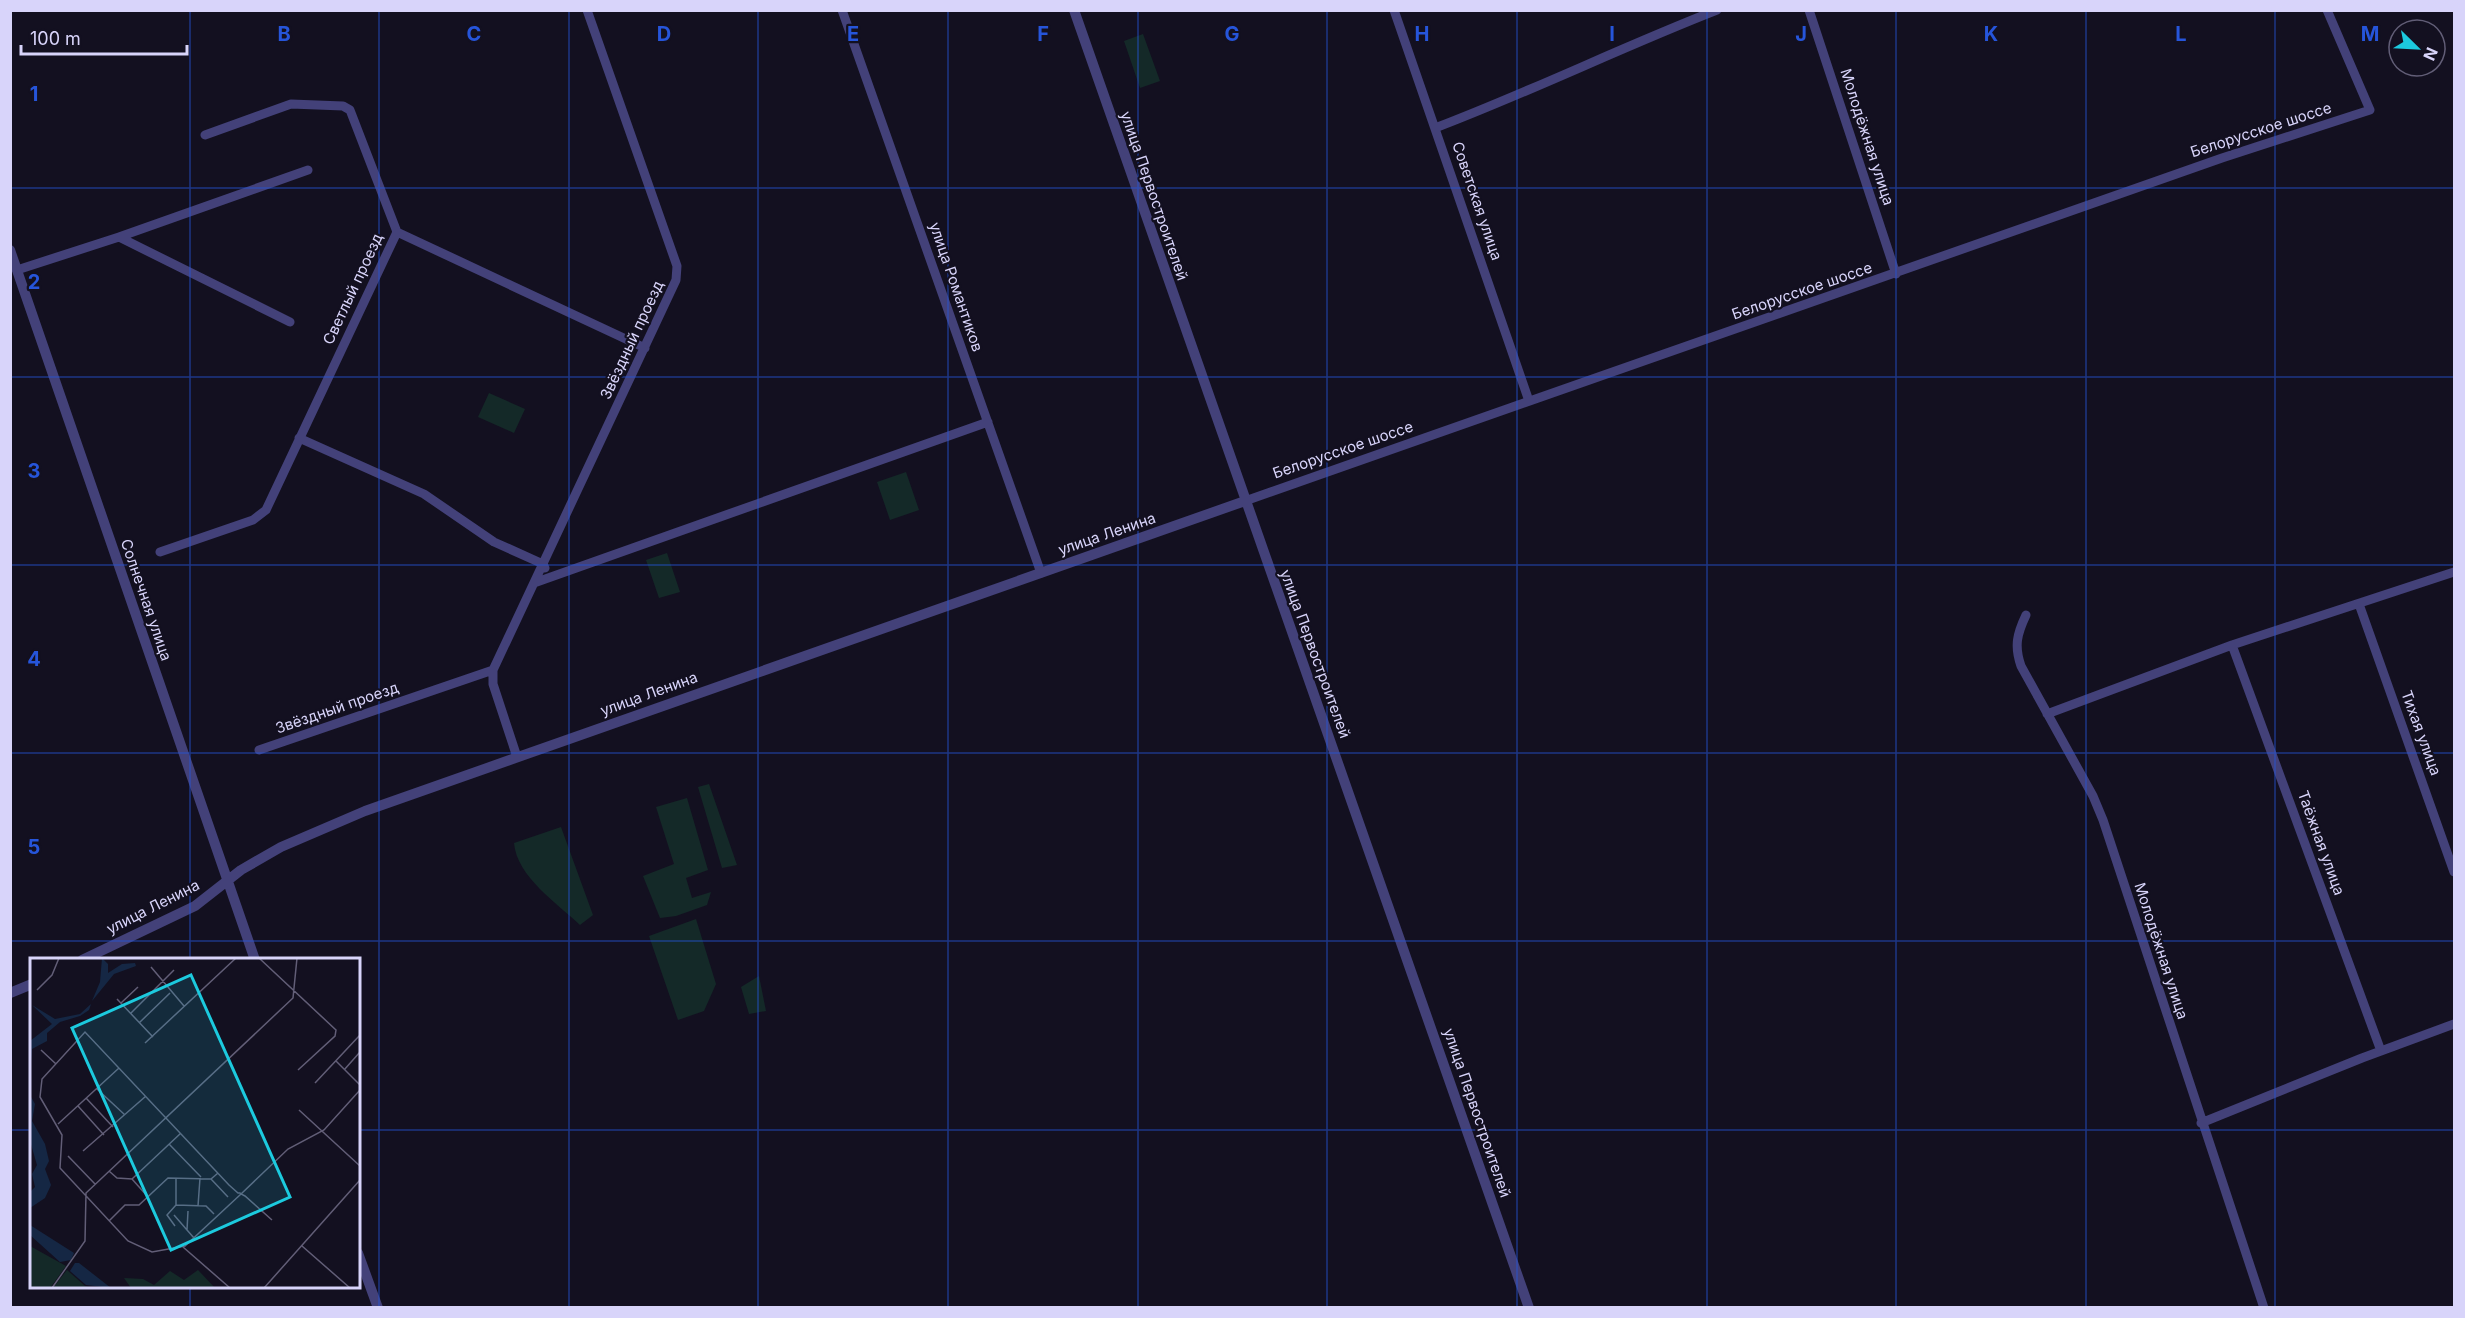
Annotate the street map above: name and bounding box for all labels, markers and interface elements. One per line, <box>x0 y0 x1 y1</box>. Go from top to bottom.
scale bar <box>21 18 188 56</box>
north arrow <box>2387 18 2447 78</box>
text: B <box>277 22 291 46</box>
text: C <box>467 22 481 46</box>
text: D <box>657 22 671 46</box>
text: E <box>847 22 859 46</box>
text: F <box>1037 22 1049 46</box>
text: G <box>1224 22 1240 46</box>
text: H <box>1415 22 1429 46</box>
text: I <box>1609 22 1615 46</box>
text: J <box>1795 22 1807 46</box>
text: K <box>1984 22 1998 46</box>
text: L <box>2175 22 2187 46</box>
text: M <box>2361 22 2379 46</box>
text: 100 m <box>30 28 81 49</box>
text: N <box>2419 44 2442 64</box>
street label: Молодёжная улица <box>1836 66 1899 208</box>
text: 1 <box>30 82 38 106</box>
street label: Белорусское шоссе <box>2188 98 2334 161</box>
street label: улица Первостроителей <box>1117 109 1192 283</box>
street label: Советская улица <box>1448 139 1507 263</box>
street label: улица Романтиков <box>925 220 988 354</box>
street label: Светлый проезд <box>318 230 387 347</box>
street label: Белорусское шоссе <box>1729 258 1875 323</box>
text: 2 <box>28 270 40 294</box>
street label: Звёздный проезд <box>596 277 667 402</box>
street label: Белорусское шоссе <box>1270 417 1416 482</box>
text: 3 <box>28 459 40 483</box>
street label: улица Ленина <box>1056 508 1158 559</box>
street label: Солнечная улица <box>117 536 176 663</box>
street label: улица Первостроителей <box>1276 567 1355 741</box>
text: 4 <box>27 647 41 671</box>
street label: улица Ленина <box>598 667 700 720</box>
street label: Звёздный проезд <box>273 678 401 737</box>
street label: Тихая улица <box>2397 688 2446 778</box>
street label: Таёжная улица <box>2294 788 2349 898</box>
text: 5 <box>28 835 40 859</box>
street label: улица Ленина <box>103 875 202 938</box>
street label: Молодёжная улица <box>2130 880 2193 1022</box>
inset map <box>30 958 360 1288</box>
street label: улица Первостроителей <box>1440 1026 1515 1200</box>

